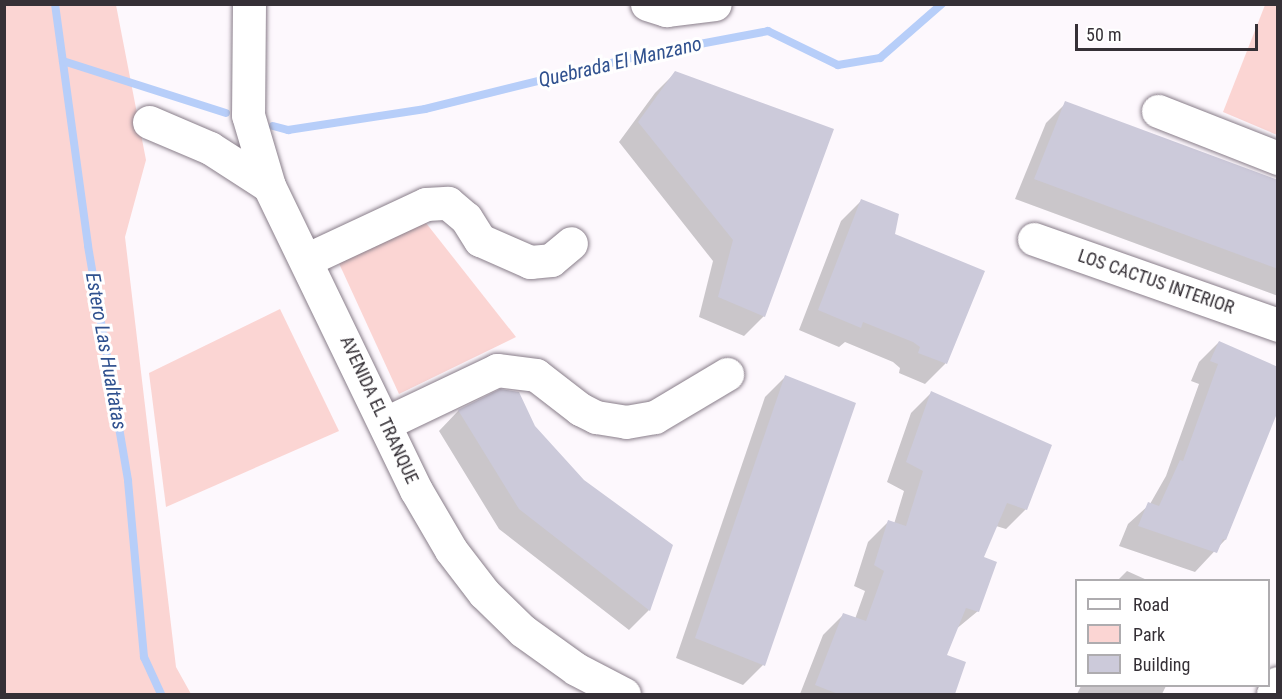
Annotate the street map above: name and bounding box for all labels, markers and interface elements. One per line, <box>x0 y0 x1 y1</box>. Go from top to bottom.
scale bar <box>1078 12 1261 50</box>
text: 50 m <box>1086 24 1121 45</box>
water label: Quebrada El Manzano <box>536 32 704 92</box>
street label: LOS CACTUS INTERIOR <box>1075 245 1237 319</box>
water label: Estero Las Hualtatas <box>80 270 132 432</box>
street label: AVENIDA EL TRANQUE <box>335 333 423 487</box>
legend <box>1075 579 1270 687</box>
text: Road <box>1133 594 1169 615</box>
text: Park <box>1133 624 1165 645</box>
text: Building <box>1133 654 1190 675</box>

